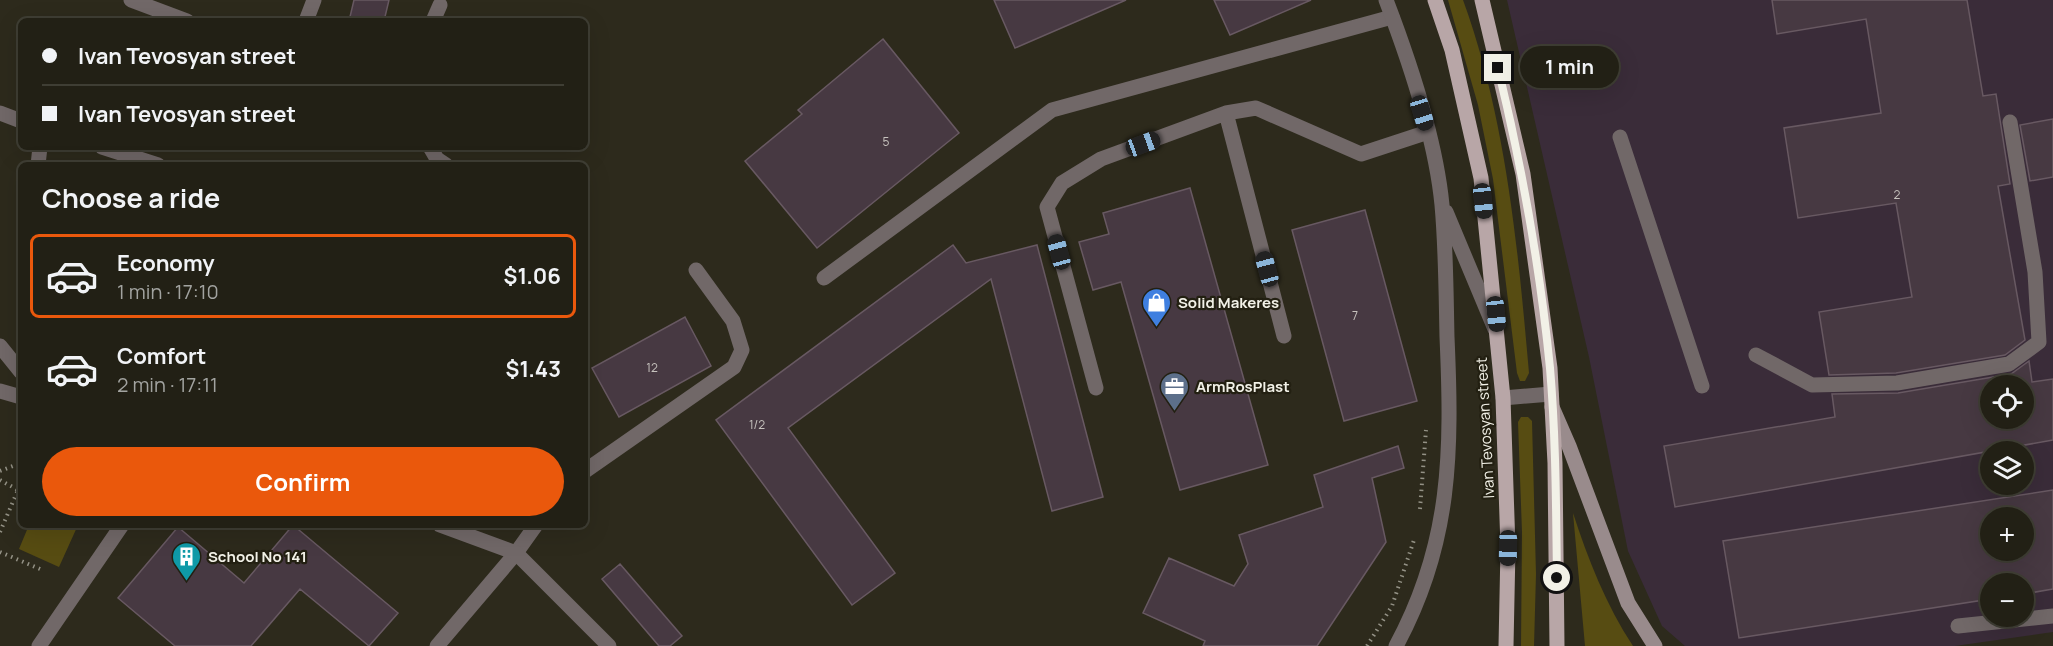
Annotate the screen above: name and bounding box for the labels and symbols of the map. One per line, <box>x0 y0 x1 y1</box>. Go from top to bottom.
callout: 1 min <box>1519 47 1618 89</box>
route end <box>1484 54 1511 81</box>
car <box>1408 93 1436 133</box>
car <box>1123 129 1163 159</box>
house number: 5 <box>883 133 890 150</box>
car <box>1472 182 1494 220</box>
house number: 2 <box>1894 186 1901 203</box>
car <box>1046 232 1072 272</box>
car <box>1254 249 1280 289</box>
shop icon: Solid Makeres <box>1141 286 1173 328</box>
place label: Solid Makeres <box>1178 292 1279 313</box>
car <box>1485 295 1507 333</box>
house number: 7 <box>1352 307 1358 324</box>
street label: Ivan Tevosyan street <box>1471 357 1499 499</box>
house number: 12 <box>646 359 658 376</box>
office icon: ArmRosPlast <box>1159 370 1191 412</box>
place label: ArmRosPlast <box>1196 376 1290 397</box>
house number: 1/2 <box>749 416 765 433</box>
car <box>1499 530 1517 566</box>
building icon: School No 141 <box>171 540 203 582</box>
place label: School No 141 <box>208 546 307 567</box>
route start <box>1543 564 1570 591</box>

